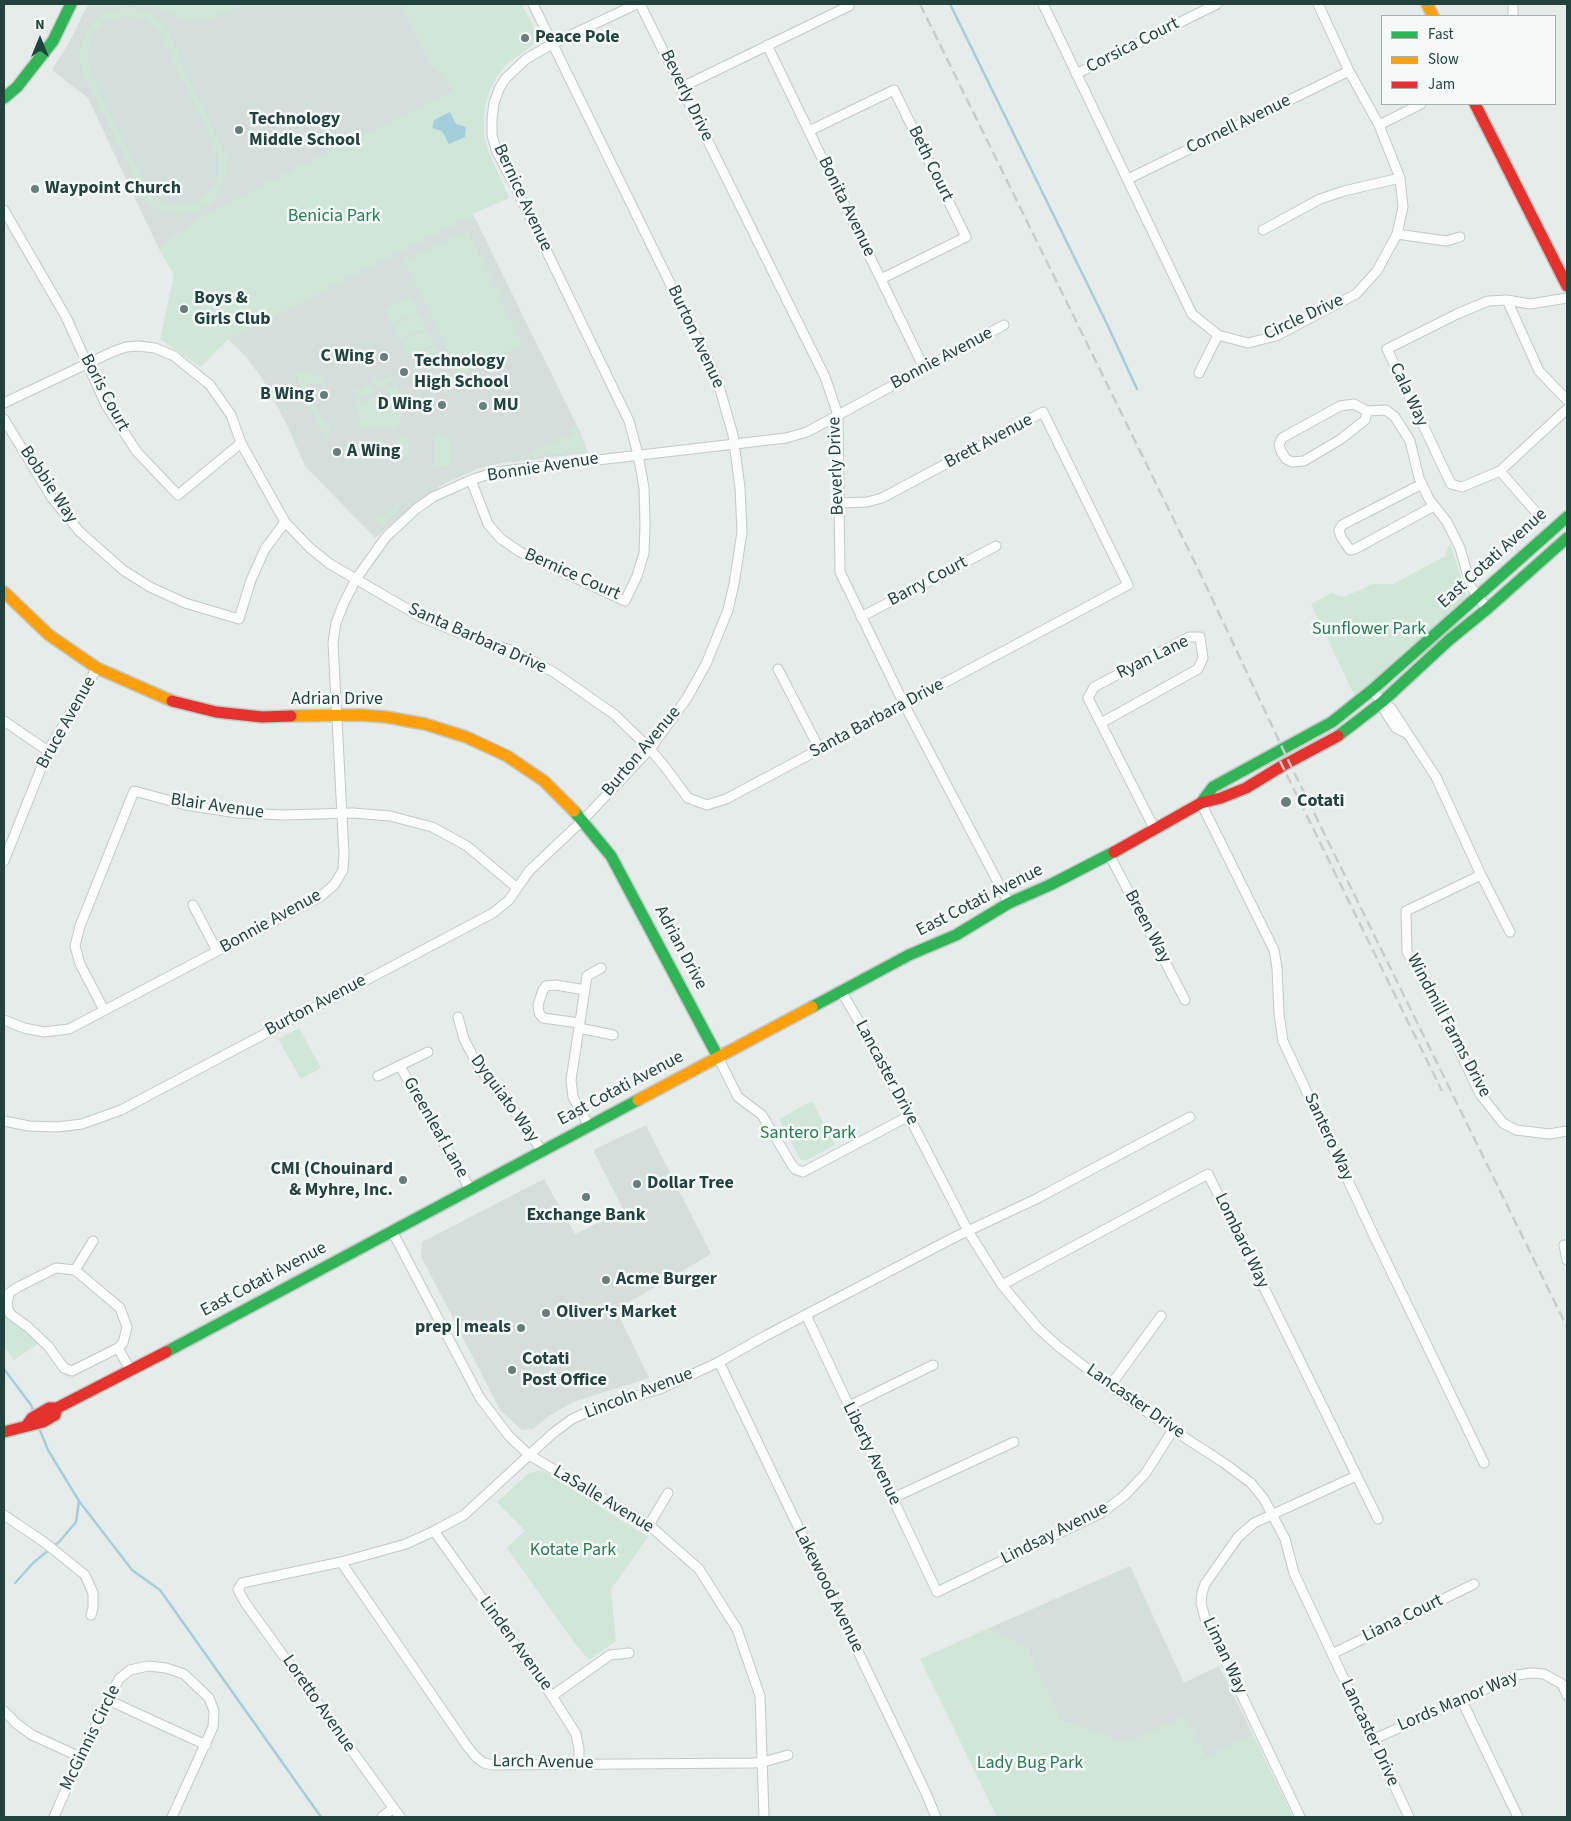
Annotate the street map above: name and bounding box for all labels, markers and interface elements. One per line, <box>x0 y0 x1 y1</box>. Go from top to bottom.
street label: Corsica Court <box>1083 13 1183 79</box>
north arrow <box>15 15 65 65</box>
text: N <box>35 15 45 35</box>
legend <box>1381 15 1556 105</box>
text: Fast <box>1428 24 1454 45</box>
place label: Peace Pole <box>535 27 620 49</box>
marker: Peace Pole <box>519 32 531 44</box>
street label: Beverly Drive <box>655 47 717 145</box>
text: Slow <box>1428 49 1459 70</box>
text: Jam <box>1428 74 1455 95</box>
street label: Cornell Avenue <box>1183 90 1295 160</box>
place label: Technology Middle School <box>249 109 360 152</box>
street label: Beth Court <box>903 123 957 205</box>
marker: Technology Middle School <box>233 124 245 136</box>
street label: Bernice Avenue <box>488 141 556 255</box>
street label: Bonita Avenue <box>813 154 879 260</box>
place label: Waypoint Church <box>45 178 181 200</box>
marker: Waypoint Church <box>29 183 41 195</box>
park label: Benicia Park <box>288 206 380 228</box>
street label: Burton Avenue <box>662 282 728 392</box>
place label: Boys & Girls Club <box>194 288 270 330</box>
street label: Circle Drive <box>1261 290 1347 346</box>
marker: Boys & Girls Club <box>178 303 190 315</box>
street label: Bonnie Avenue <box>887 323 997 395</box>
place label: C Wing <box>320 346 374 368</box>
street label: Boris Court <box>75 351 133 435</box>
marker: C Wing <box>378 351 390 363</box>
place label: Technology High School <box>414 351 508 394</box>
street label: Cala Way <box>1384 360 1432 430</box>
marker: Technology High School <box>398 366 410 378</box>
place label: B Wing <box>260 384 314 406</box>
marker: B Wing <box>318 389 330 401</box>
place label: D Wing <box>377 394 432 416</box>
place label: MU <box>493 395 519 417</box>
marker: D Wing <box>436 399 448 411</box>
marker: MU <box>477 400 489 412</box>
street label: Brett Avenue <box>941 410 1037 474</box>
street label: Beverly Drive <box>824 416 850 516</box>
place label: A Wing <box>347 441 400 463</box>
street label: Bobbie Way <box>14 442 82 528</box>
marker: A Wing <box>331 446 343 458</box>
street label: Bonnie Avenue <box>486 449 600 487</box>
street label: East Cotati Avenue <box>1434 504 1552 614</box>
street label: Bernice Court <box>521 544 623 606</box>
street label: Barry Court <box>885 552 971 612</box>
street label: Santa Barbara Drive <box>405 599 549 679</box>
park label: Sunflower Park <box>1312 619 1426 641</box>
street label: Ryan Lane <box>1113 631 1193 685</box>
street label: Bruce Avenue <box>33 673 101 773</box>
street label: Santa Barbara Drive <box>806 674 948 764</box>
street label: Adrian Drive <box>291 689 383 711</box>
street label: Burton Avenue <box>598 702 686 802</box>
street label: Blair Avenue <box>169 790 265 824</box>
place label: Cotati <box>1297 791 1345 813</box>
marker: Cotati <box>1279 795 1293 809</box>
street label: East Cotati Avenue <box>913 860 1047 942</box>
street label: Bonnie Avenue <box>217 885 325 959</box>
street label: Breen Way <box>1119 887 1175 967</box>
street label: Adrian Drive <box>649 902 711 994</box>
street label: Windmill Farms Drive <box>1401 951 1495 1101</box>
street label: Burton Avenue <box>262 970 370 1042</box>
street label: Lancaster Drive <box>849 1017 923 1129</box>
street label: East Cotati Avenue <box>554 1047 688 1131</box>
street label: Dyquiato Way <box>465 1051 543 1147</box>
street label: Greenleaf Lane <box>397 1074 473 1182</box>
street label: Santero Way <box>1298 1090 1358 1184</box>
park label: Santero Park <box>760 1123 856 1145</box>
place label: CMI (Chouinard & Myhre, Inc. <box>271 1159 393 1202</box>
place label: Dollar Tree <box>647 1173 734 1195</box>
marker: CMI (Chouinard & Myhre, Inc. <box>397 1174 409 1186</box>
marker: Dollar Tree <box>631 1178 643 1190</box>
street label: Lombard Way <box>1209 1190 1273 1292</box>
marker: Exchange Bank <box>580 1191 592 1203</box>
place label: Exchange Bank <box>526 1205 646 1227</box>
street label: East Cotati Avenue <box>197 1238 331 1322</box>
place label: Acme Burger <box>616 1269 717 1291</box>
marker: Acme Burger <box>600 1274 612 1286</box>
place label: Oliver's Market <box>556 1302 677 1324</box>
marker: Oliver's Market <box>540 1307 552 1319</box>
place label: prep | meals <box>415 1317 511 1339</box>
marker: prep | meals <box>515 1322 527 1334</box>
place label: Cotati Post Office <box>522 1349 607 1392</box>
street label: Lancaster Drive <box>1081 1360 1189 1444</box>
street label: Lincoln Avenue <box>582 1363 696 1425</box>
marker: Cotati Post Office <box>506 1364 518 1376</box>
street label: Liberty Avenue <box>837 1399 905 1509</box>
street label: LaSalle Avenue <box>549 1461 657 1539</box>
street label: Lindsay Avenue <box>998 1498 1112 1570</box>
street label: Lakewood Avenue <box>788 1524 868 1656</box>
park label: Kotate Park <box>530 1540 616 1562</box>
street label: Liana Court <box>1359 1590 1447 1648</box>
street label: Linden Avenue <box>474 1593 556 1695</box>
street label: Liman Way <box>1197 1614 1251 1698</box>
street label: Loretto Avenue <box>277 1651 359 1757</box>
street label: Lords Manor Way <box>1395 1667 1521 1737</box>
street label: Lancaster Drive <box>1335 1676 1403 1790</box>
street label: McGinnis Circle <box>56 1682 126 1794</box>
street label: Larch Avenue <box>492 1751 594 1775</box>
park label: Lady Bug Park <box>977 1753 1083 1775</box>

